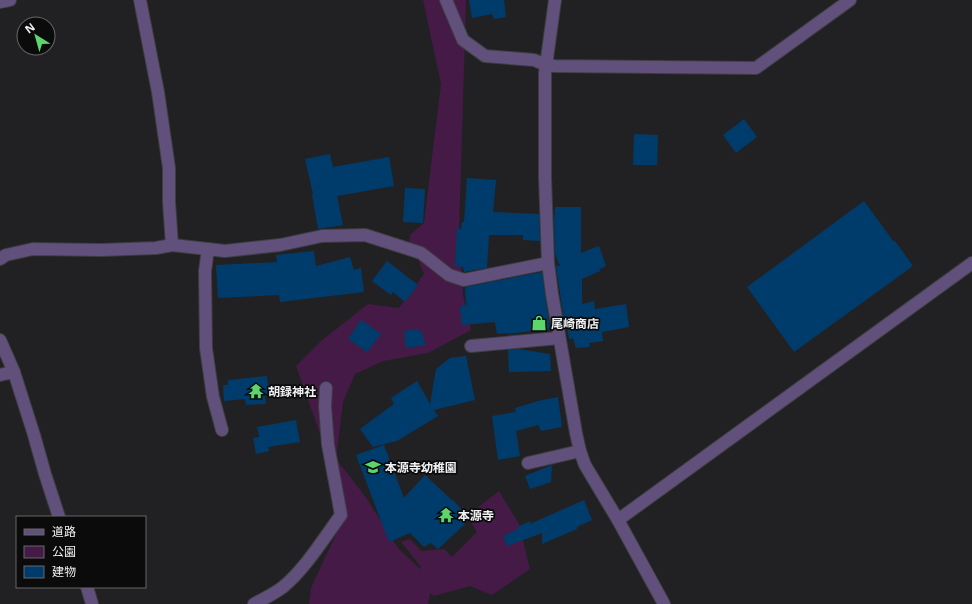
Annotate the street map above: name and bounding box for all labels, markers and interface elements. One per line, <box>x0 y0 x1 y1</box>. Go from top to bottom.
north arrow <box>16 16 56 56</box>
text: N <box>22 19 38 36</box>
shop icon: 尾崎商店 <box>530 314 548 332</box>
place label: 尾崎商店 <box>551 315 599 332</box>
temple icon: 胡録神社 <box>247 382 265 400</box>
place label: 胡録神社 <box>268 383 316 400</box>
school or university icon: 本源寺幼稚園 <box>364 458 382 476</box>
place label: 本源寺幼稚園 <box>385 459 457 476</box>
temple icon: 本源寺 <box>437 506 455 524</box>
place label: 本源寺 <box>458 507 494 524</box>
legend <box>16 516 146 588</box>
text: 道路 <box>52 523 76 540</box>
text: 公園 <box>52 543 76 560</box>
text: 建物 <box>52 563 76 580</box>

